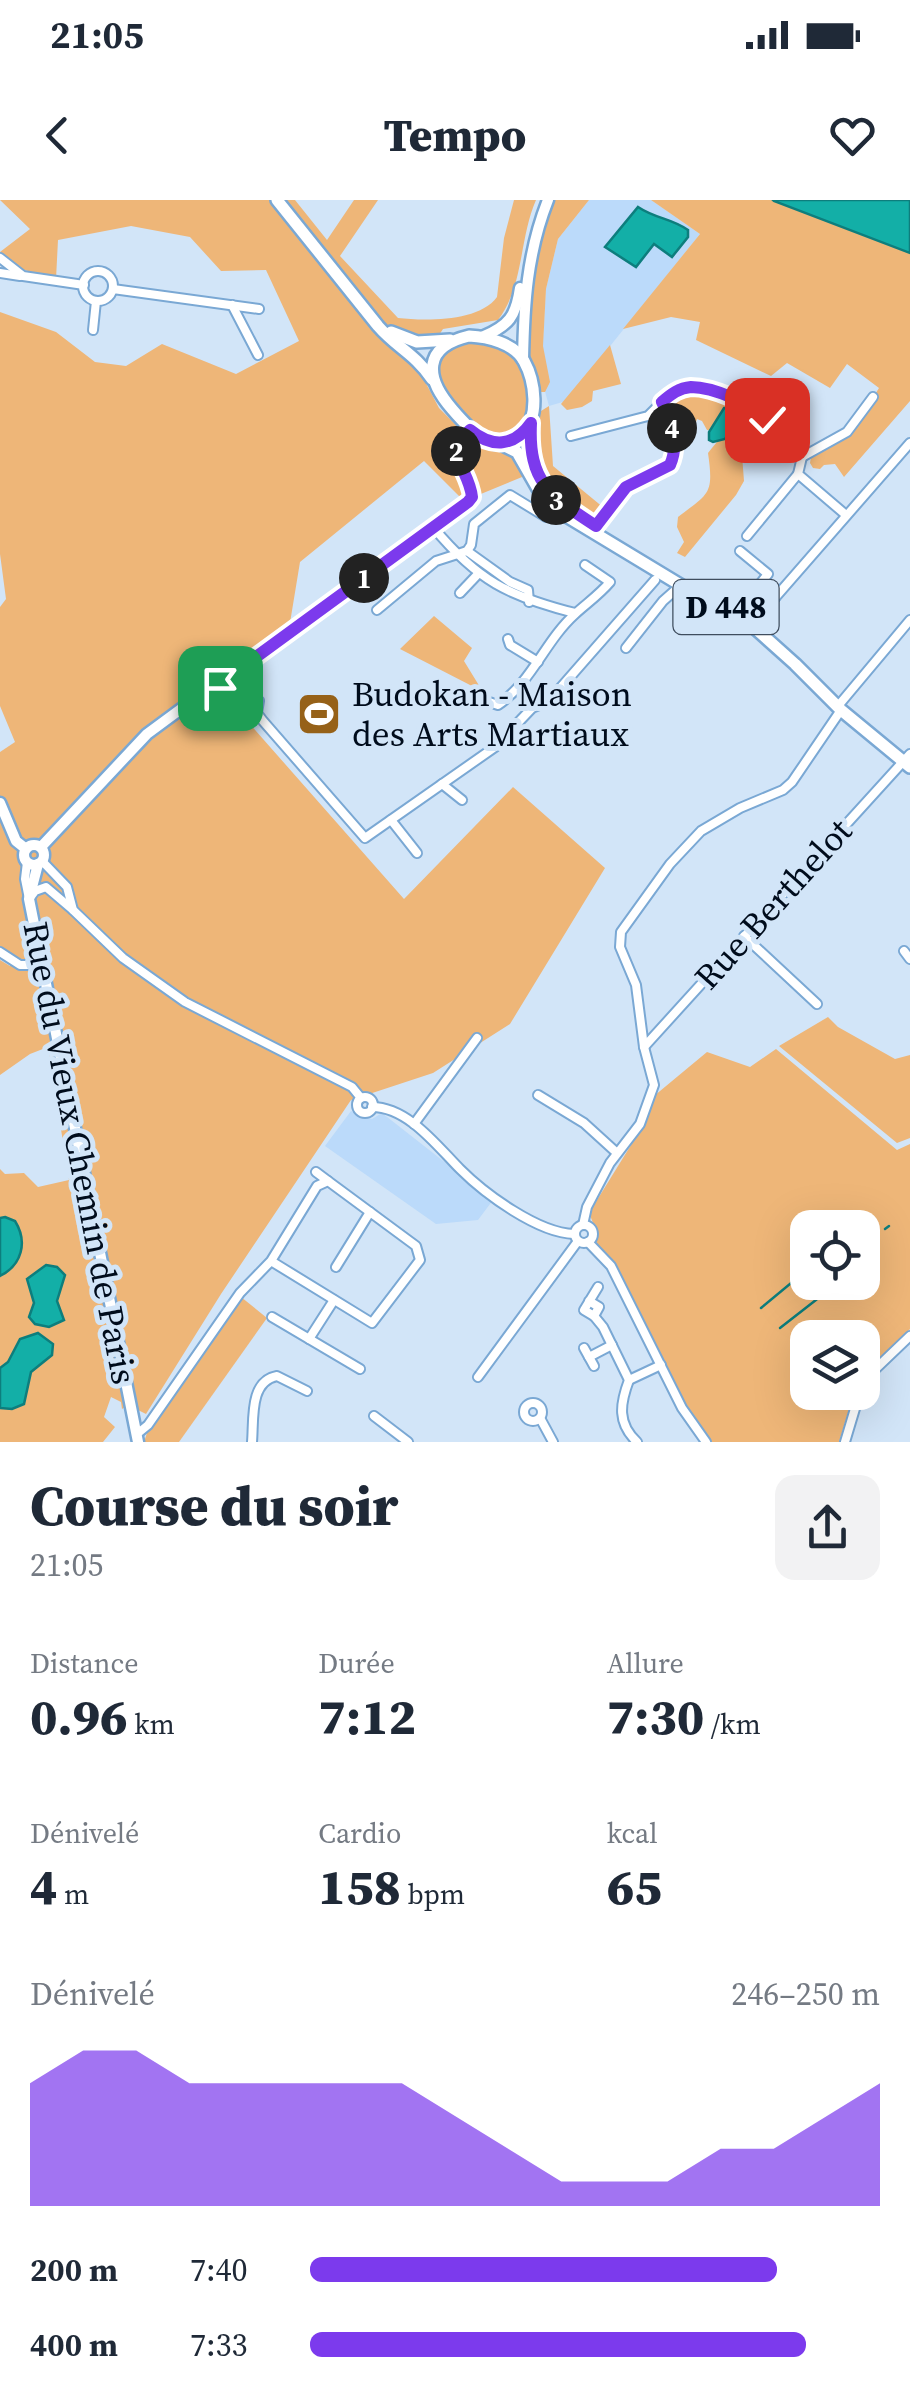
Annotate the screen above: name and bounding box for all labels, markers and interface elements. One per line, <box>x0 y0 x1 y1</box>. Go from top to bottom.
text: 21:05 <box>50 9 144 61</box>
text: Tempo <box>384 104 526 166</box>
icon: back <box>30 108 85 163</box>
icon: heart <box>825 108 880 163</box>
pin <box>725 378 810 463</box>
icon: check <box>740 393 795 448</box>
pin: 4 <box>647 403 697 453</box>
text: 4 <box>664 409 680 447</box>
pin: 2 <box>431 426 481 476</box>
text: 2 <box>448 432 464 470</box>
pin: 3 <box>531 475 581 525</box>
text: 3 <box>548 481 564 519</box>
pin: 1 <box>339 553 389 603</box>
text: 1 <box>356 559 372 597</box>
road number: D 448 <box>674 580 778 634</box>
pin <box>178 646 263 731</box>
icon: arrive <box>193 661 248 716</box>
place label: Budokan - Maison des Arts Martiaux <box>352 670 632 758</box>
sports icon: Budokan - Maison des Arts Martiaux <box>296 691 342 737</box>
street label: Rue Berthelot <box>683 808 863 1000</box>
street label: Rue du Vieux Chemin de Paris <box>12 918 148 1388</box>
map controls <box>790 1210 880 1410</box>
button: locate <box>790 1210 880 1300</box>
button: layers <box>790 1320 880 1410</box>
text: Course du soir <box>30 1468 398 1543</box>
button: share <box>775 1475 880 1580</box>
text: 21:05 <box>30 1543 104 1587</box>
text: Distance <box>30 1644 139 1682</box>
text: Durée <box>318 1644 395 1682</box>
text: Allure <box>607 1644 684 1682</box>
text: 0.96 <box>30 1682 128 1751</box>
text: 7:12 <box>318 1682 416 1751</box>
text: 7:30 <box>607 1682 704 1751</box>
text: km <box>128 1705 175 1743</box>
text: /km <box>704 1705 761 1743</box>
text: Dénivelé <box>30 1814 139 1852</box>
text: Cardio <box>318 1814 401 1852</box>
text: kcal <box>607 1814 658 1852</box>
text: 4 <box>30 1852 58 1921</box>
text: 158 <box>318 1852 401 1921</box>
text: 65 <box>607 1852 662 1921</box>
text: m <box>58 1875 89 1913</box>
text: bpm <box>401 1875 465 1913</box>
text: Dénivelé <box>30 1972 155 2016</box>
text: 246–250 m <box>731 1972 880 2016</box>
text: 200 m <box>30 2248 118 2292</box>
text: 7:40 <box>190 2248 248 2292</box>
text: 400 m <box>30 2323 118 2367</box>
text: 7:33 <box>190 2323 248 2367</box>

